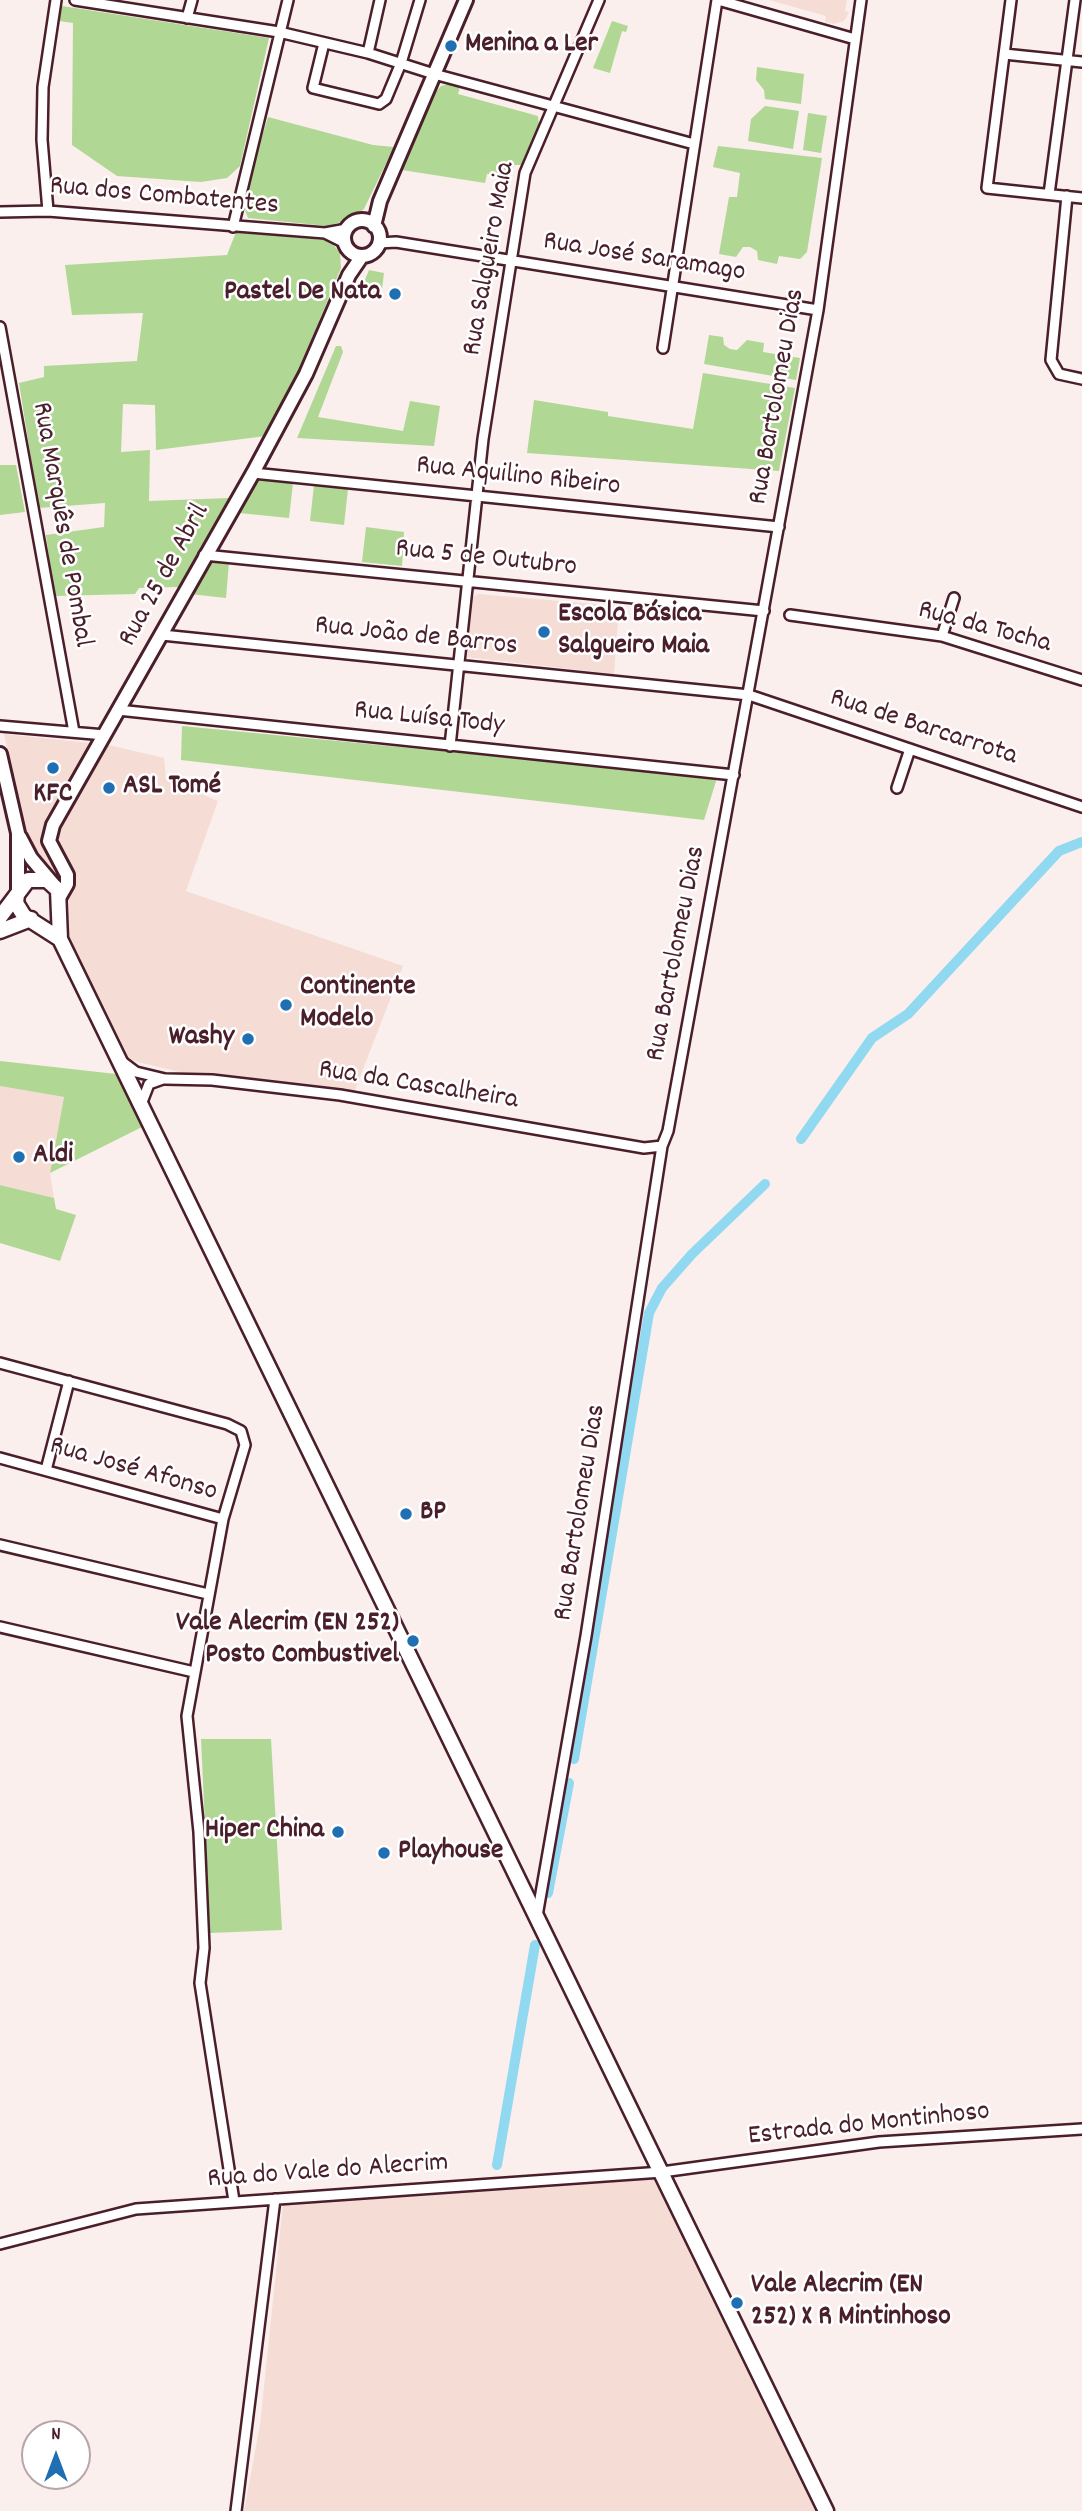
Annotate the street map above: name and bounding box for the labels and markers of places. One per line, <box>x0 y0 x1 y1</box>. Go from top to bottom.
place label: Menina a Ler <box>465 29 598 63</box>
marker: Menina a Ler <box>443 38 459 54</box>
place label: Pastel De Nata <box>224 277 381 311</box>
marker: Pastel De Nata <box>387 286 403 302</box>
place label: Escola Básica Salgueiro Maia <box>558 599 709 665</box>
marker: Escola Básica Salgueiro Maia <box>536 624 552 640</box>
marker: KFC <box>45 760 61 776</box>
place label: ASL Tomé <box>123 771 221 805</box>
place label: KFC <box>33 779 73 813</box>
marker: ASL Tomé <box>101 780 117 796</box>
place label: Continente Modelo <box>300 972 416 1038</box>
marker: Continente Modelo <box>278 997 294 1013</box>
place label: Washy <box>169 1022 234 1056</box>
marker: Washy <box>240 1031 256 1047</box>
place label: Aldi <box>33 1140 73 1174</box>
marker: Aldi <box>11 1149 27 1165</box>
place label: BP <box>420 1497 446 1531</box>
marker: BP <box>398 1506 414 1522</box>
place label: Vale Alecrim (EN 252) Posto Combustivel <box>176 1608 399 1674</box>
marker: Vale Alecrim (EN 252) Posto Combustivel <box>405 1633 421 1649</box>
place label: Hiper China <box>205 1815 324 1849</box>
marker: Hiper China <box>330 1824 346 1840</box>
place label: Playhouse <box>398 1836 503 1870</box>
marker: Playhouse <box>376 1845 392 1861</box>
place label: Vale Alecrim (EN 252) X R Mintinhoso <box>751 2270 951 2336</box>
marker: Vale Alecrim (EN 252) X R Mintinhoso <box>729 2295 745 2311</box>

